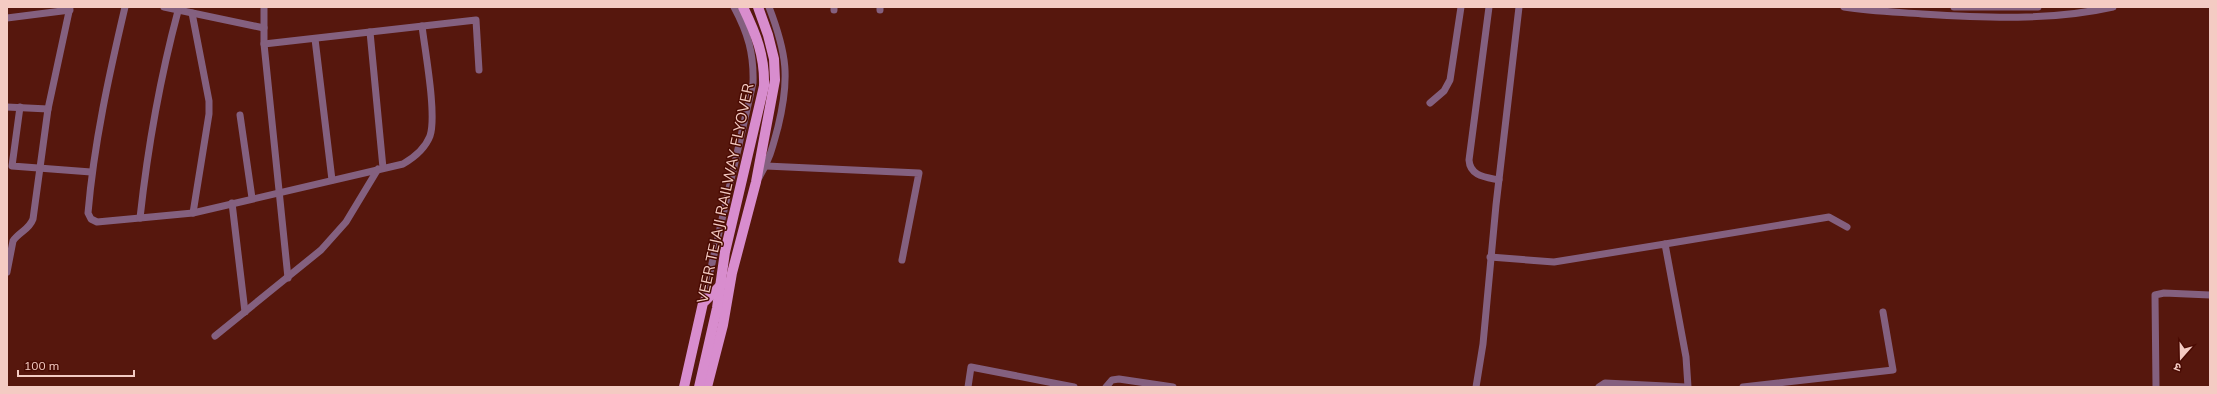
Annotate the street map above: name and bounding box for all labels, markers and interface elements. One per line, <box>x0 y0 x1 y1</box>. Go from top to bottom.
street label: VEER TEJAJI RAILWAY FLYOVER <box>692 81 758 305</box>
north arrow <box>2161 338 2201 378</box>
scale bar <box>18 352 134 378</box>
text: 100 m <box>24 358 59 373</box>
text: उ <box>2172 360 2183 375</box>

